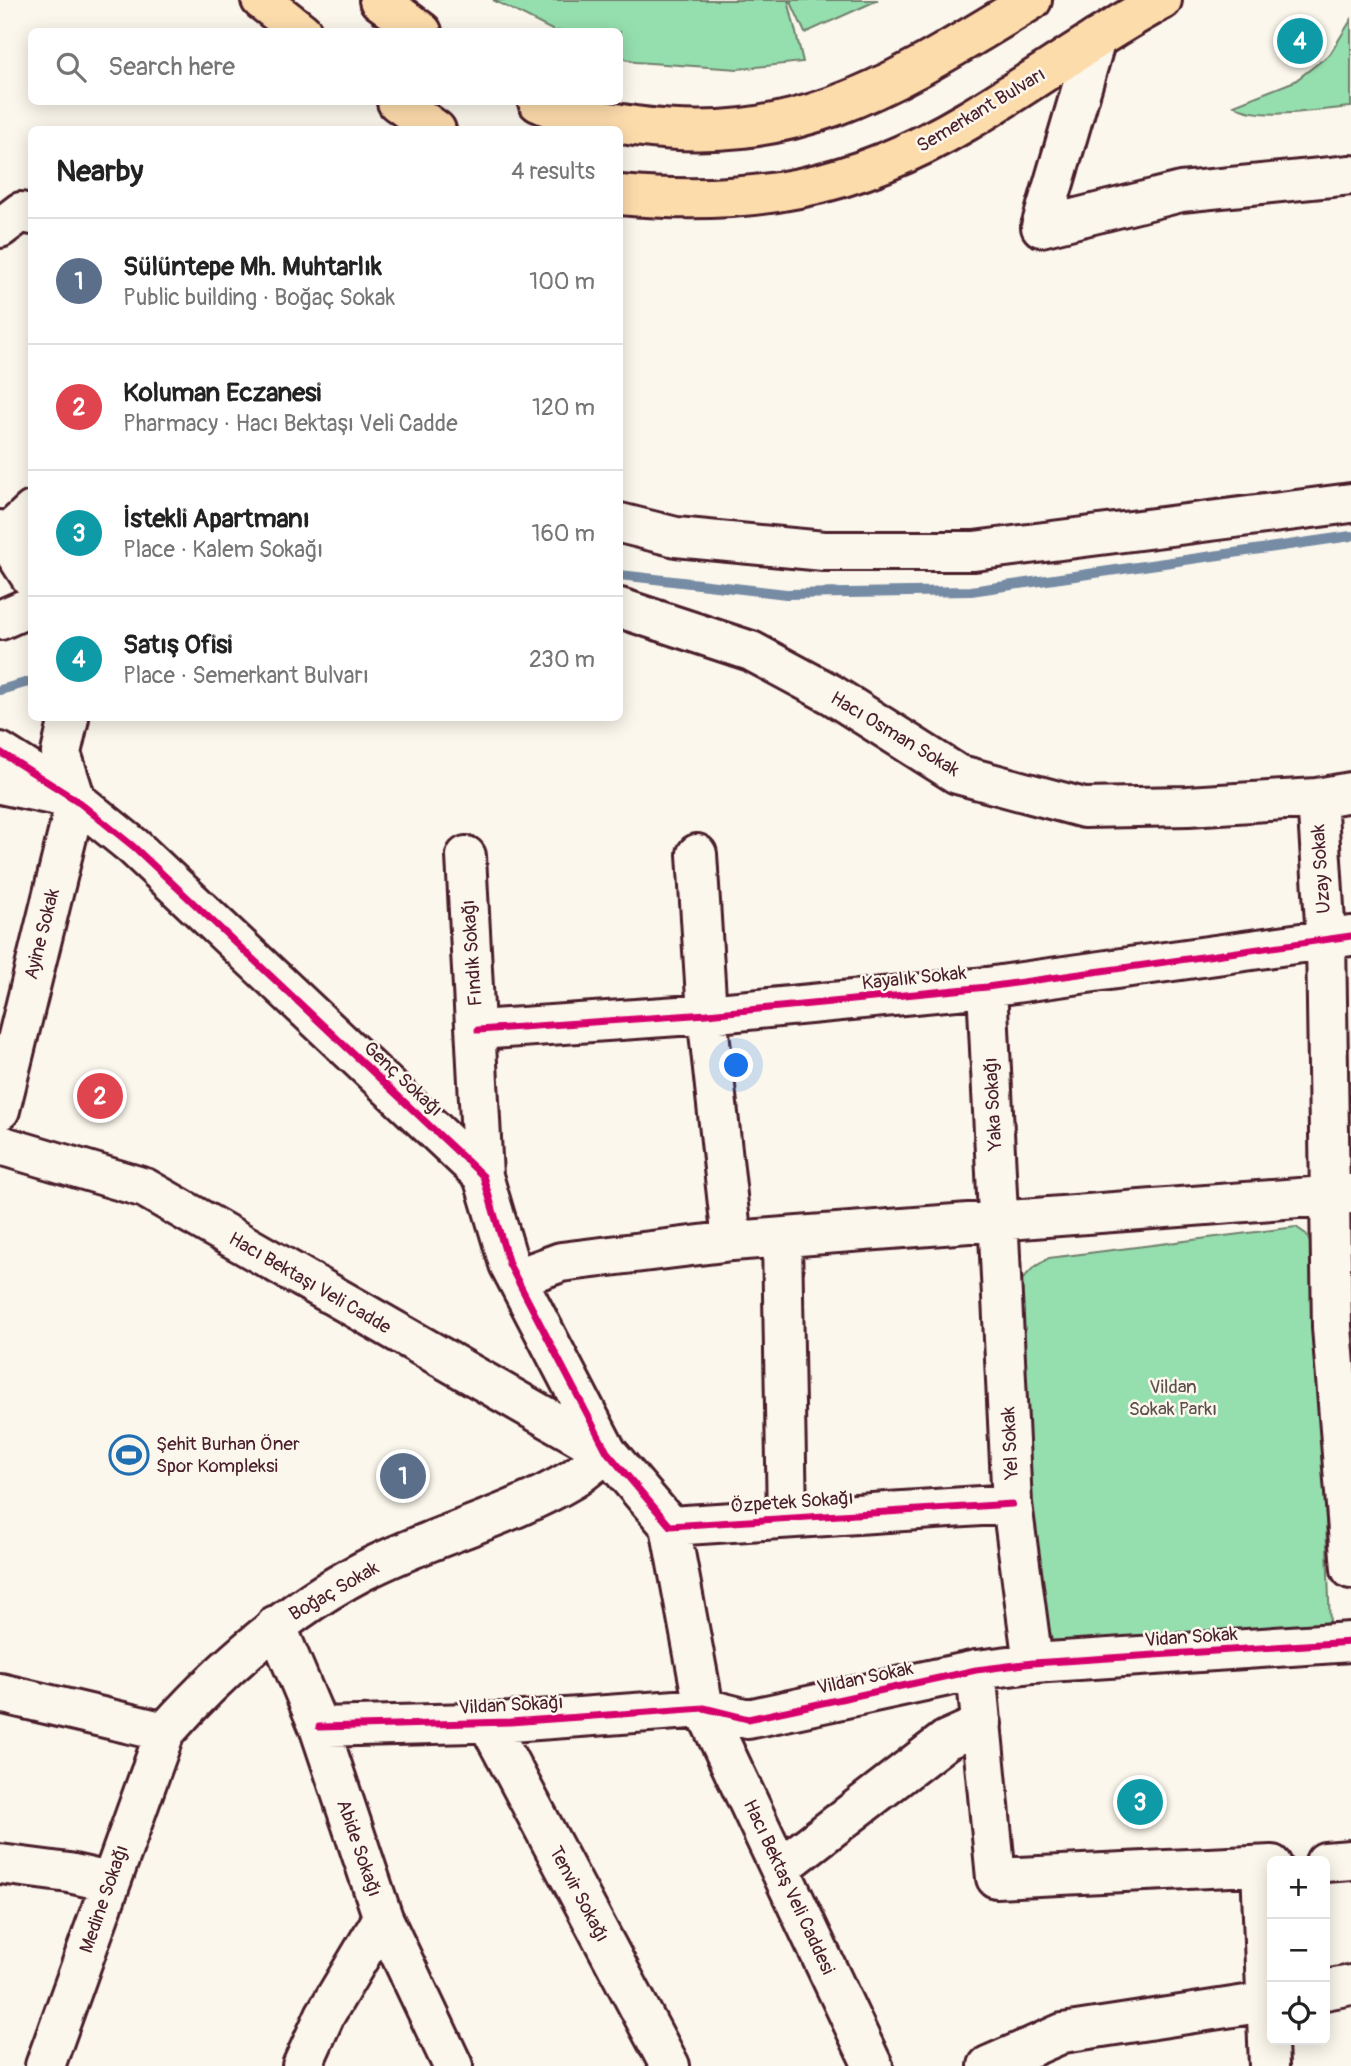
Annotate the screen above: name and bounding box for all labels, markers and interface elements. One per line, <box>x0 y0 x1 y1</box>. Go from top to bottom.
pin: 4 <box>1277 15 1323 67</box>
search box <box>28 28 623 105</box>
icon: search <box>52 48 90 86</box>
text: Search here <box>108 51 235 83</box>
street label: Semerkant Bulvarı <box>912 62 1050 158</box>
text: Nearby <box>56 153 143 190</box>
text: 4 results <box>511 157 595 186</box>
text: Sülüntepe Mh. Muhtarlık <box>123 251 382 283</box>
text: 1 <box>75 267 84 296</box>
text: 100 m <box>529 267 595 296</box>
text: Public building · Boğaç Sokak <box>123 283 395 312</box>
text: Koluman Eczanesi <box>123 377 321 409</box>
text: 2 <box>73 393 85 422</box>
text: 120 m <box>532 393 595 422</box>
text: Pharmacy · Hacı Bektaşı Veli Cadde <box>123 409 458 438</box>
text: İstekli Apartmanı <box>123 503 310 535</box>
text: 3 <box>73 519 85 548</box>
text: 160 m <box>531 519 595 548</box>
text: Place · Kalem Sokağı <box>123 535 323 564</box>
text: Satış Ofisi <box>123 629 232 661</box>
text: 4 <box>72 645 86 674</box>
text: 230 m <box>529 645 595 674</box>
text: Place · Semerkant Bulvarı <box>123 661 369 690</box>
street label: Hacı Osman Sokak <box>826 686 964 782</box>
street label: Uzay Sokak <box>1306 823 1336 914</box>
street label: Ayine Sokak <box>19 886 65 982</box>
street label: Fındık Sokağı <box>456 899 488 1007</box>
street label: Kayalık Sokak <box>861 961 967 995</box>
street label: Genç Sokağı <box>358 1036 448 1122</box>
your location <box>719 1048 753 1082</box>
street label: Yaka Sokağı <box>979 1057 1007 1152</box>
pin: 2 <box>77 1070 123 1122</box>
street label: Hacı Bektaşı Veli Cadde <box>225 1227 396 1340</box>
park label: Vildan Sokak Parkı <box>1129 1375 1217 1421</box>
street label: Yel Sokak <box>996 1406 1024 1481</box>
place label: Şehit Burhan Öner Spor Kompleksi <box>156 1432 300 1478</box>
sports icon: Şehit Burhan Öner Spor Kompleksi <box>108 1434 150 1476</box>
pin: 1 <box>380 1450 426 1502</box>
street label: Özpetek Sokağı <box>730 1486 854 1518</box>
street label: Boğaç Sokak <box>285 1556 383 1626</box>
street label: Vidan Sokak <box>1144 1622 1238 1652</box>
street label: Vildan Sokak <box>815 1656 915 1700</box>
street label: Vildan Sokağı <box>458 1690 564 1720</box>
pin: 3 <box>1117 1776 1163 1828</box>
street label: Abide Sokağı <box>331 1796 387 1900</box>
street label: Hacı Bektaş Veli Caddesi <box>738 1796 840 1978</box>
street label: Medine Sokağı <box>74 1842 134 1956</box>
street label: Tenvir Sokağı <box>544 1842 614 1946</box>
map controls <box>1267 1856 1330 2045</box>
button: + <box>1267 1856 1330 1919</box>
button: − <box>1267 1919 1330 1982</box>
button: locate <box>1267 1982 1330 2045</box>

